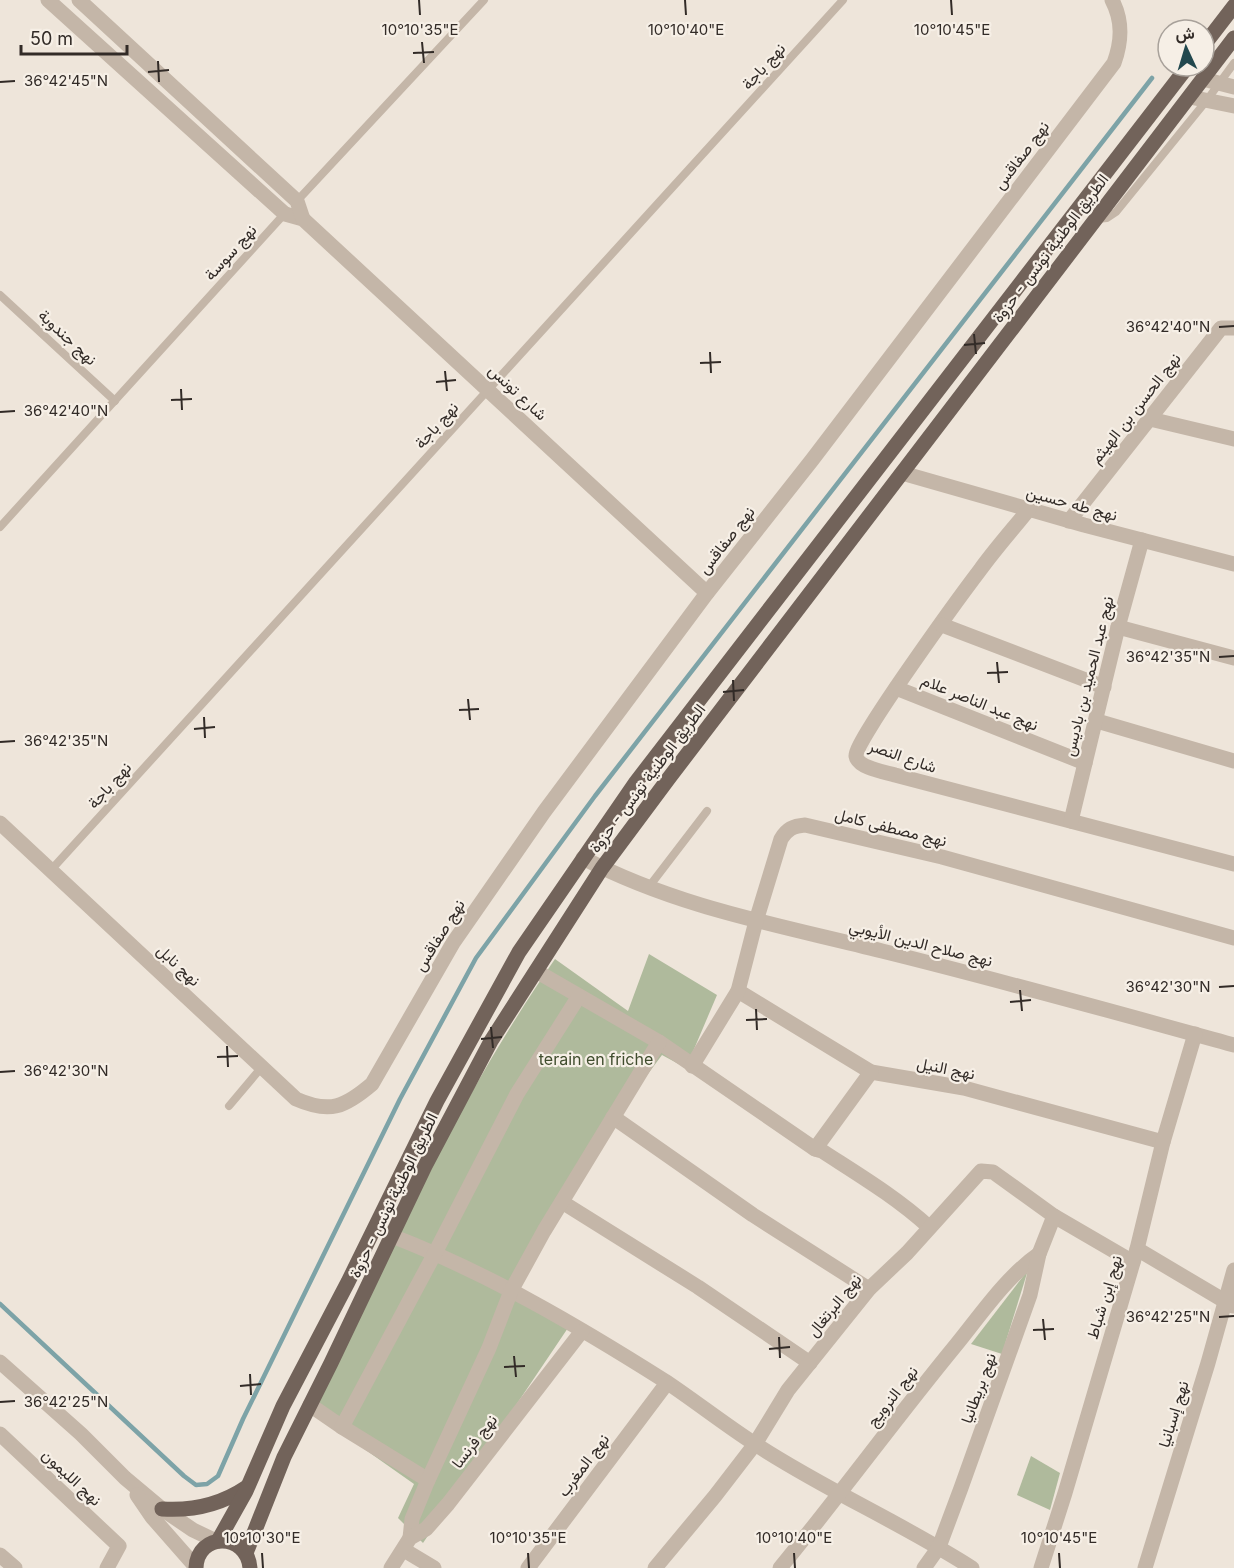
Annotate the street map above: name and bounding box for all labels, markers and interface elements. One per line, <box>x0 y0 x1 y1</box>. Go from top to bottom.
scale bar <box>21 18 128 56</box>
north arrow <box>1156 18 1216 78</box>
text: 10°10'35"E <box>382 20 458 39</box>
text: 10°10'40"E <box>648 20 724 39</box>
text: 10°10'45"E <box>914 20 990 39</box>
text: ش <box>1175 22 1195 44</box>
text: 50 m <box>30 28 73 49</box>
street label: نهج باجة <box>737 39 791 95</box>
text: 36°42'45"N <box>24 71 108 90</box>
street label: نهج صفاقس <box>989 117 1055 194</box>
street label: الطريق الوطنية تونس - حزوة <box>988 170 1113 327</box>
street label: نهج سوسة <box>200 220 262 286</box>
street label: نهج جندوبة <box>33 305 101 371</box>
text: 36°42'40"N <box>1126 317 1210 336</box>
street label: نهج الحسن بن الهيثم <box>1085 348 1186 469</box>
street label: شارع تونس <box>483 360 552 426</box>
street label: نهج باجة <box>410 398 464 454</box>
text: 36°42'40"N <box>24 401 108 420</box>
street label: نهج طه حسين <box>1024 481 1120 527</box>
street label: نهج صفاقس <box>693 502 760 579</box>
street label: نهج عبد الحميد بن باديس <box>1058 594 1120 759</box>
text: 36°42'35"N <box>1126 647 1210 666</box>
street label: نهج عبد الناصر علام <box>918 669 1041 736</box>
street label: الطريق الوطنية تونس - حزوة <box>585 700 710 857</box>
text: 36°42'35"N <box>24 731 108 750</box>
street label: شارع النصر <box>865 735 940 779</box>
street label: نهج باجة <box>83 758 137 814</box>
street label: نهج مصطفى كامل <box>833 803 949 852</box>
street label: نهج صفاقس <box>409 895 471 976</box>
street label: نهج صلاح الدين الأيوبي <box>846 916 995 974</box>
street label: نهج نابل <box>152 940 205 992</box>
text: 36°42'30"N <box>1125 977 1211 996</box>
park label: terain en friche <box>539 1049 653 1069</box>
street label: نهج النيل <box>915 1053 977 1085</box>
text: 36°42'30"N <box>23 1061 109 1080</box>
street label: الطريق الوطنية تونس - حزوة <box>344 1109 443 1281</box>
street label: نهج إبن شباط <box>1082 1253 1128 1342</box>
street label: نهج البرتغال <box>802 1269 867 1342</box>
text: 36°42'25"N <box>1126 1307 1210 1326</box>
street label: نهج بريطانيا <box>956 1350 1002 1427</box>
street label: نهج النرويج <box>862 1362 924 1432</box>
street label: نهج إسبانيا <box>1153 1378 1195 1450</box>
text: 36°42'25"N <box>24 1392 108 1411</box>
street label: نهج فرنسا <box>447 1410 503 1473</box>
street label: نهج المغرب <box>553 1430 615 1502</box>
street label: نهج الليمون <box>37 1444 106 1511</box>
text: 10°10'30"E <box>223 1528 301 1547</box>
text: 10°10'35"E <box>490 1528 566 1547</box>
text: 10°10'40"E <box>756 1528 832 1547</box>
text: 10°10'45"E <box>1021 1528 1097 1547</box>

